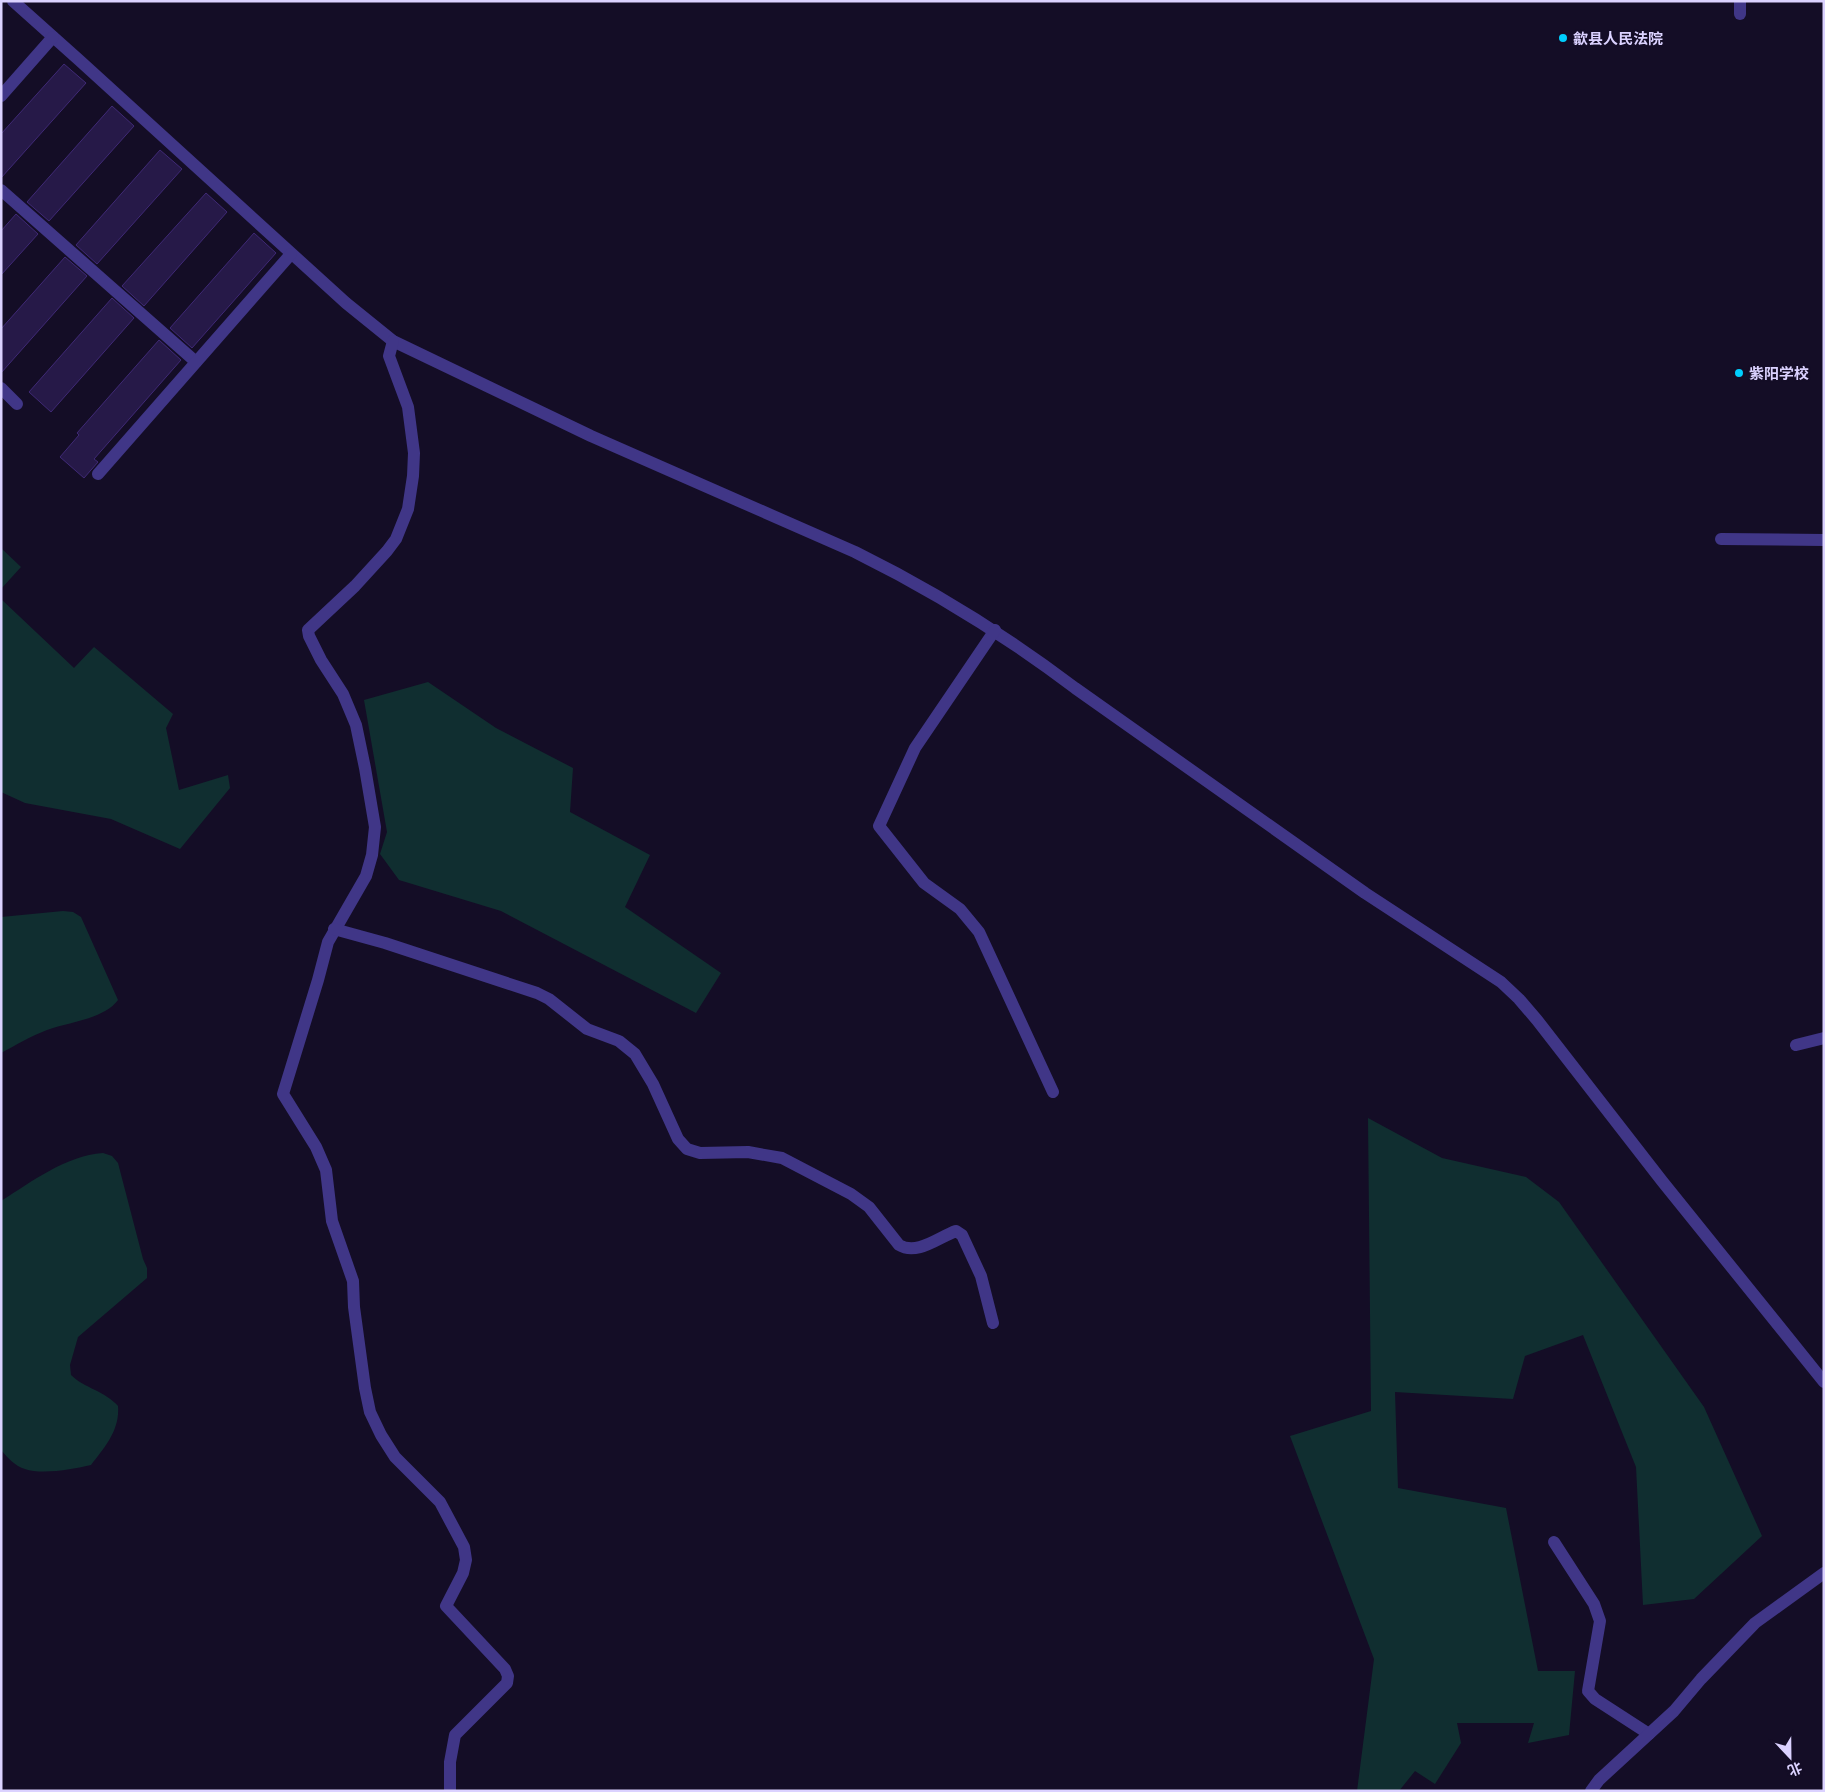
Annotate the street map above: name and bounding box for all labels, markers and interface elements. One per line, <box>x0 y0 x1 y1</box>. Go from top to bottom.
place label: 歙县人民法院 <box>1573 27 1663 50</box>
marker: 歙县人民法院 <box>1557 32 1569 44</box>
place label: 紫阳学校 <box>1749 362 1809 385</box>
marker: 紫阳学校 <box>1733 367 1745 379</box>
north arrow <box>1765 1732 1815 1782</box>
text: 北 <box>1785 1757 1805 1782</box>

